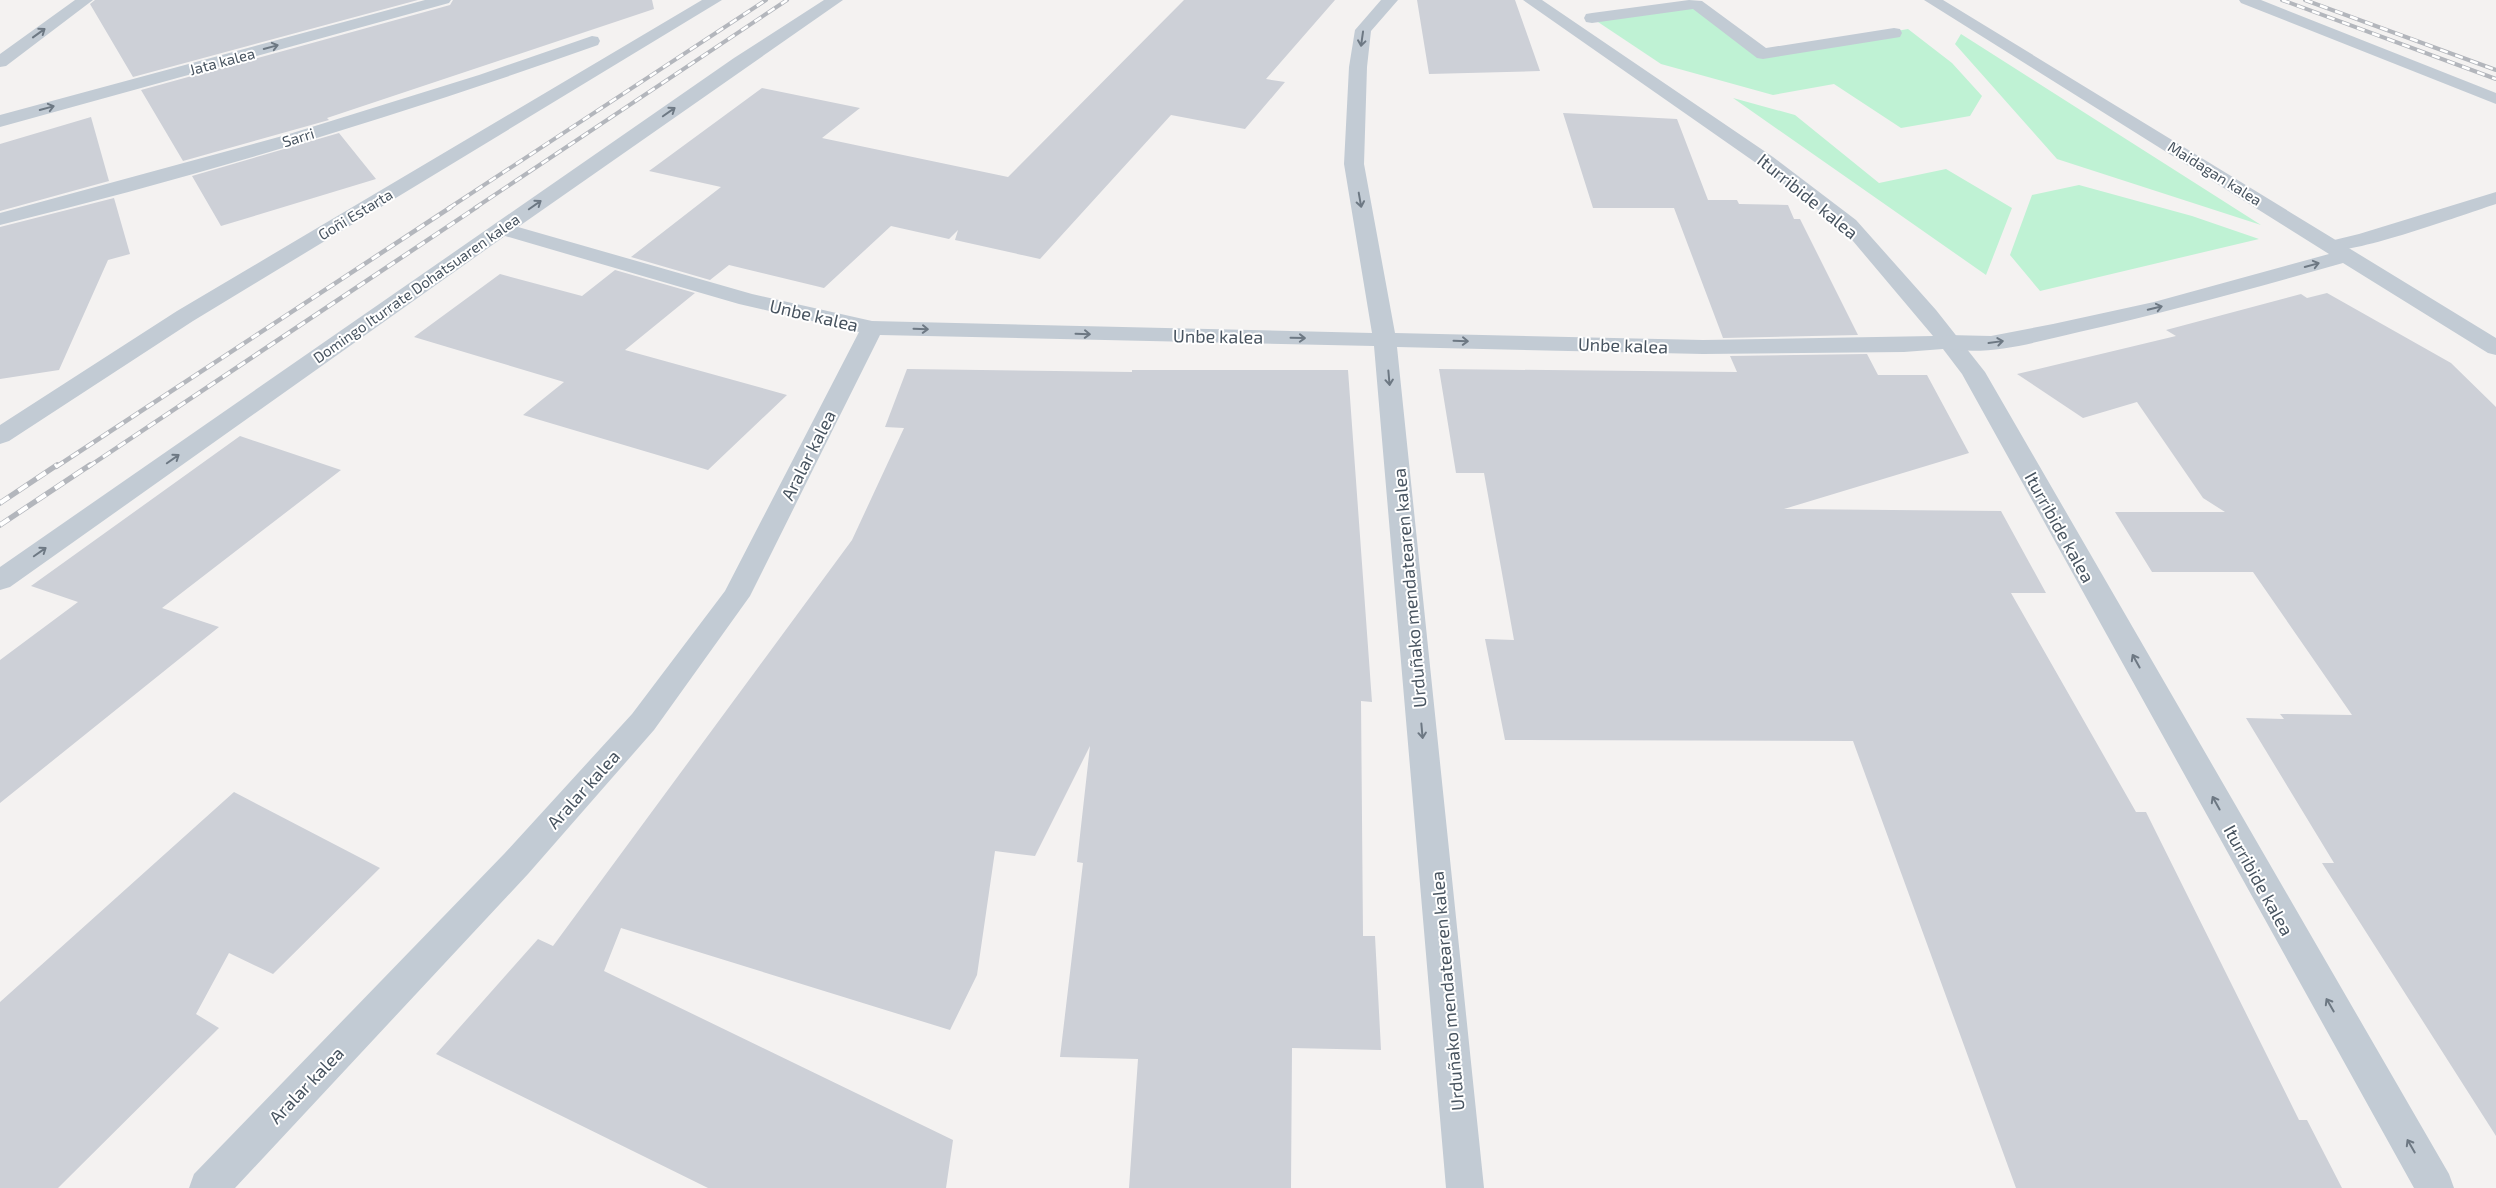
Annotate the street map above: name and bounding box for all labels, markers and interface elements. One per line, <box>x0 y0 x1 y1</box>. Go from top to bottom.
one-way arrow <box>32 28 46 38</box>
one-way arrow <box>1357 30 1367 46</box>
one-way arrow <box>263 42 279 52</box>
street label: Jata kalea <box>187 44 257 78</box>
one-way arrow <box>39 103 55 113</box>
one-way arrow <box>661 107 675 117</box>
street label: Sarri <box>280 124 316 150</box>
street label: Maidagan kalea <box>2165 137 2265 209</box>
street label: Iturribide kalea <box>1753 149 1863 243</box>
street label: Goñi Estarta <box>315 185 395 243</box>
one-way arrow <box>1356 192 1366 208</box>
one-way arrow <box>528 200 542 210</box>
street label: Domingo Iturrate Dohatsuaren kalea <box>309 210 523 366</box>
one-way arrow <box>2303 260 2319 270</box>
street label: Unbe kalea <box>768 294 860 336</box>
one-way arrow <box>2147 303 2163 312</box>
one-way arrow <box>912 324 928 334</box>
street label: Unbe kalea <box>1173 324 1263 348</box>
one-way arrow <box>1075 329 1091 338</box>
street label: Unbe kalea <box>1577 332 1669 358</box>
one-way arrow <box>1290 333 1306 343</box>
one-way arrow <box>1452 336 1468 345</box>
one-way arrow <box>1988 336 2004 346</box>
one-way arrow <box>1384 369 1393 385</box>
street label: Aralar kalea <box>776 406 840 504</box>
one-way arrow <box>166 454 180 464</box>
street label: Urduñako mendatearen kalea <box>1388 467 1430 709</box>
street label: Iturribide kalea <box>2020 468 2100 586</box>
one-way arrow <box>33 547 47 557</box>
one-way arrow <box>2130 654 2140 669</box>
one-way arrow <box>1418 723 1427 739</box>
street label: Aralar kalea <box>542 745 624 833</box>
one-way arrow <box>2210 796 2220 810</box>
street label: Iturribide kalea <box>2219 821 2299 939</box>
street label: Urduñako mendatearen kalea <box>1426 870 1468 1112</box>
one-way arrow <box>2325 997 2335 1012</box>
street label: Aralar kalea <box>264 1042 348 1128</box>
one-way arrow <box>2406 1138 2416 1153</box>

